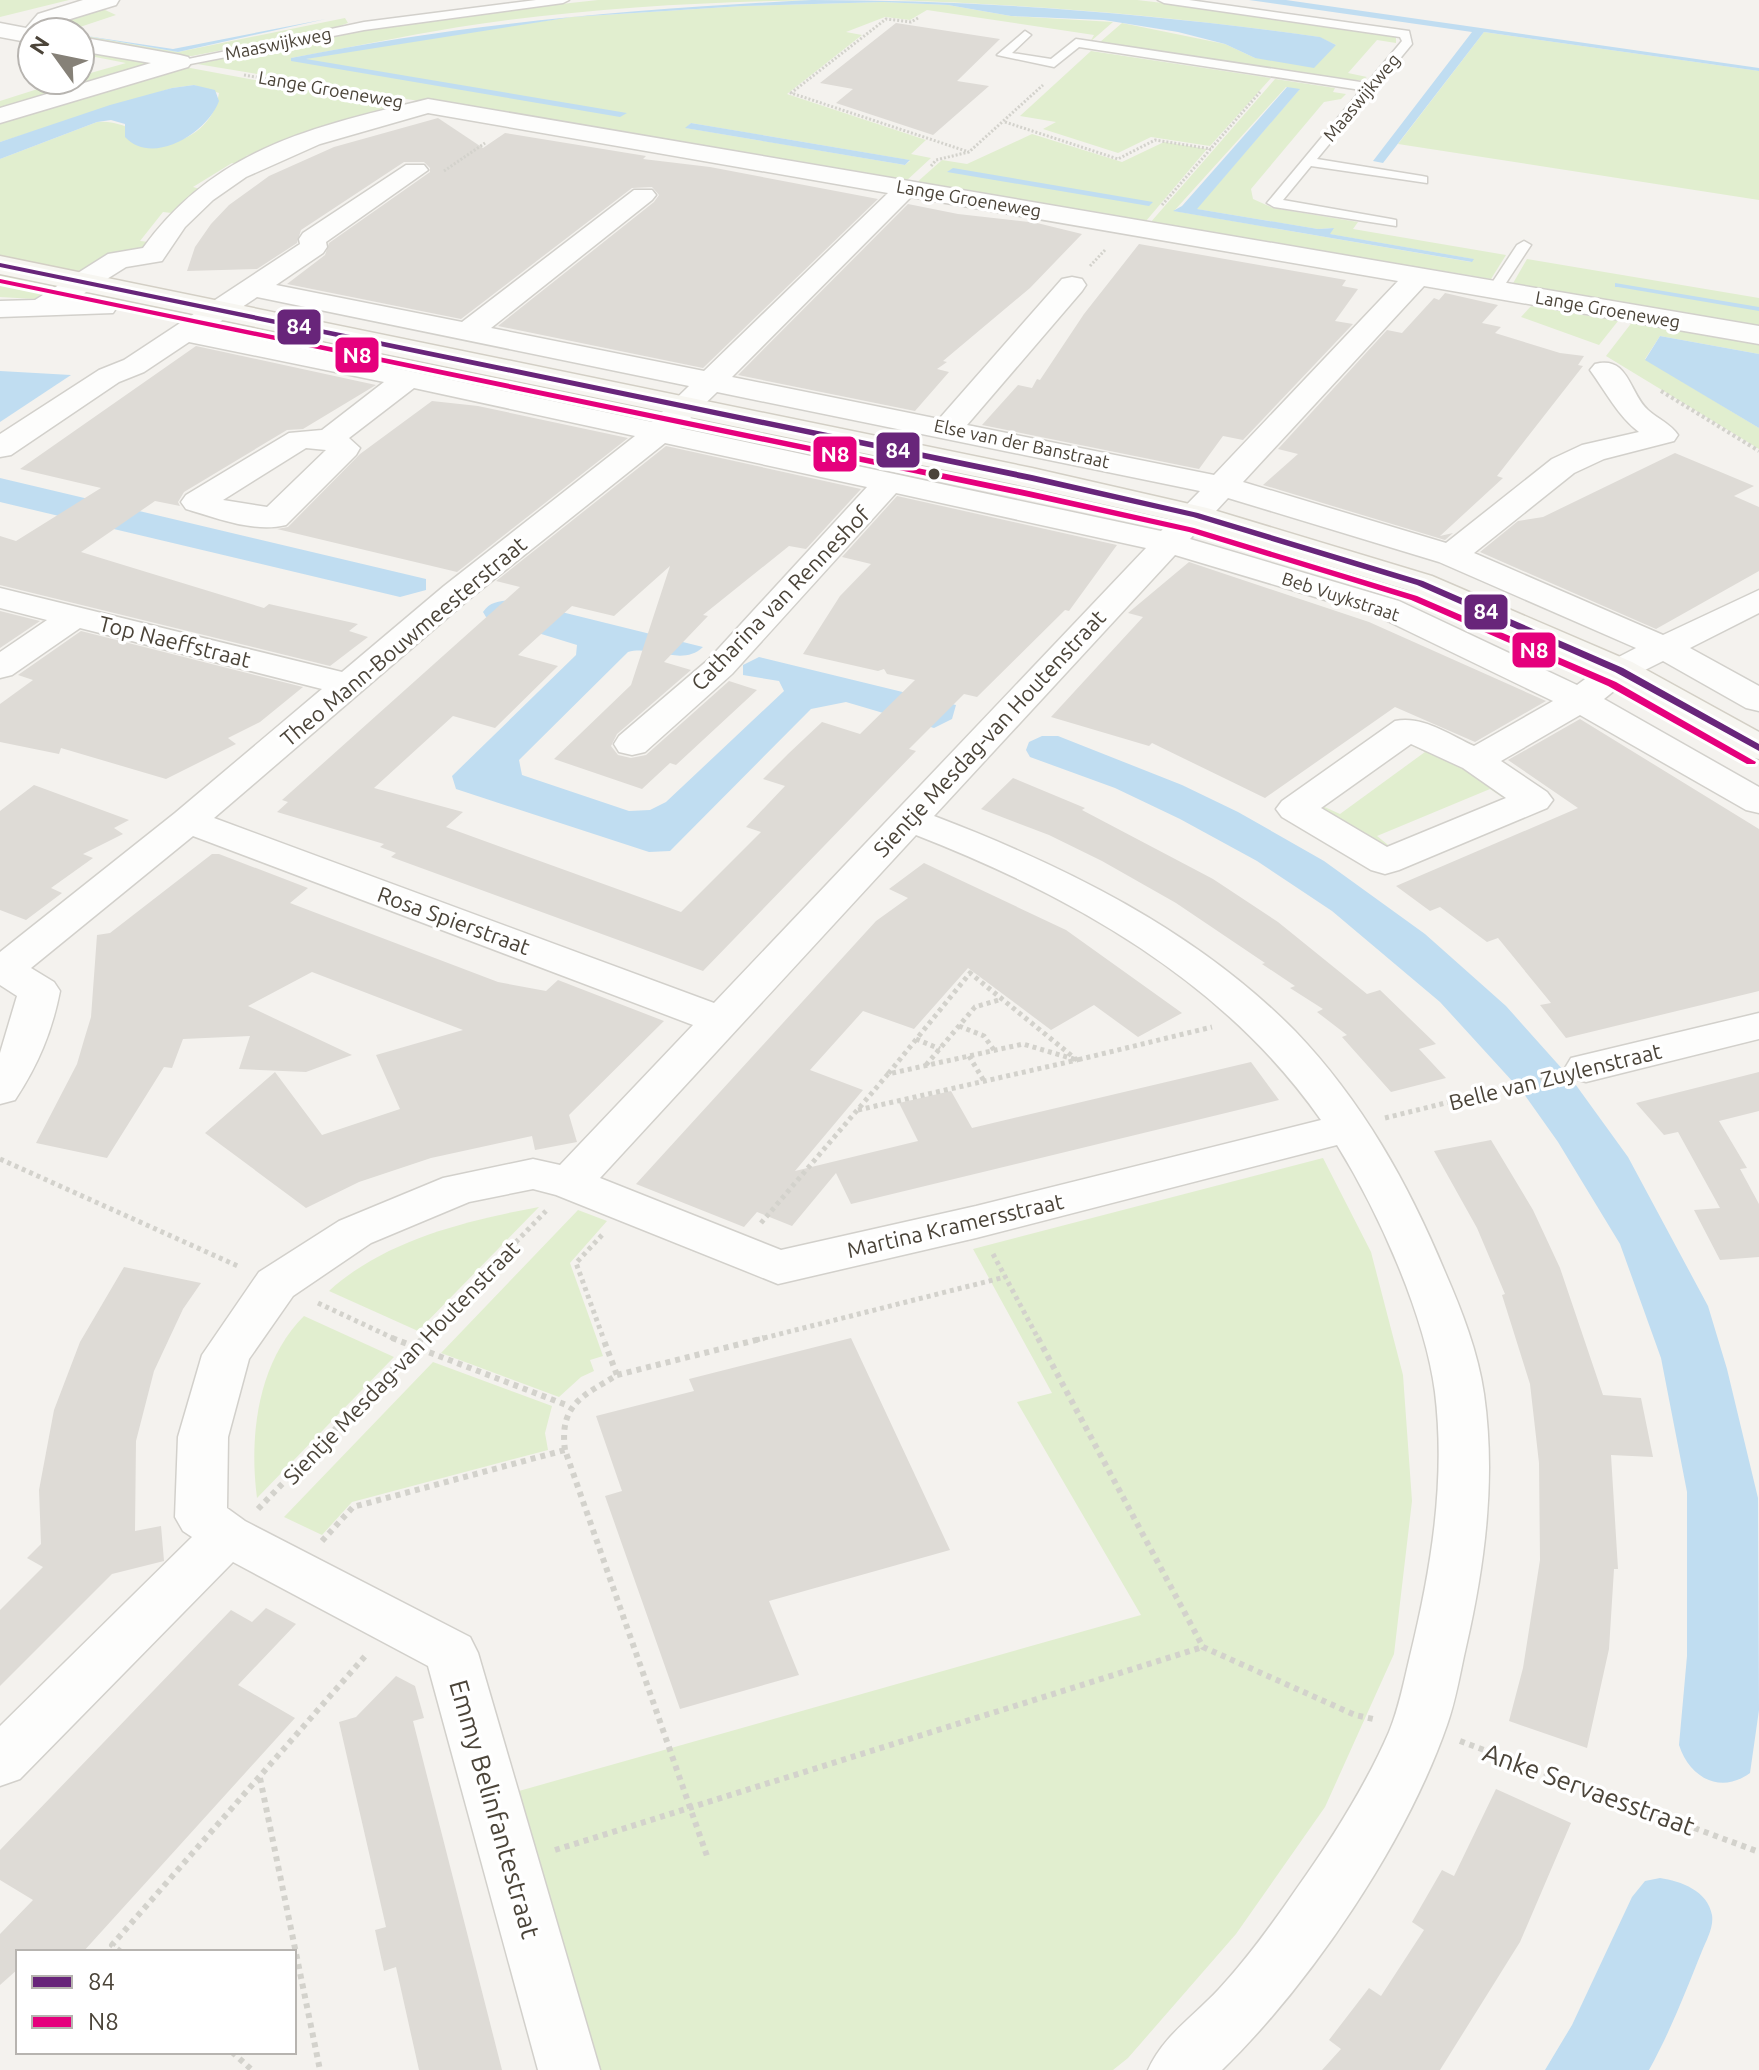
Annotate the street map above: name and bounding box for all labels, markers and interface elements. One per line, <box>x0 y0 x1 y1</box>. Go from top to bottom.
north arrow <box>16 16 96 96</box>
street label: Maaswijkweg <box>223 23 333 63</box>
text: N <box>24 31 54 59</box>
street label: Maaswijkweg <box>1319 49 1403 145</box>
street label: Lange Groeneweg <box>257 66 405 112</box>
street label: Lange Groeneweg <box>895 175 1043 221</box>
street label: Lange Groeneweg <box>1534 286 1682 332</box>
line badge: 84 <box>276 308 322 346</box>
text: 84 <box>287 313 311 338</box>
line badge: N8 <box>334 336 380 374</box>
text: N8 <box>343 342 371 367</box>
street label: Else van der Banstraat <box>932 415 1112 471</box>
line badge: 84 <box>875 431 921 469</box>
line badge: N8 <box>812 435 858 473</box>
text: 84 <box>886 437 910 462</box>
text: N8 <box>821 441 849 466</box>
unlabelled marker <box>926 466 942 482</box>
street label: Catharina van Renneshof <box>686 500 875 695</box>
street label: Theo Mann-Bouwmeesterstraat <box>275 531 531 751</box>
street label: Beb Vuykstraat <box>1280 568 1402 624</box>
line badge: 84 <box>1463 593 1509 631</box>
text: 84 <box>1474 598 1498 623</box>
street label: Sientje Mesdag-van Houtenstraat <box>868 604 1110 862</box>
street label: Top Naeffstraat <box>96 610 254 672</box>
line badge: N8 <box>1511 631 1557 669</box>
text: N8 <box>1520 637 1548 662</box>
street label: Rosa Spierstraat <box>374 881 534 959</box>
street label: Belle van Zuylenstraat <box>1446 1037 1664 1115</box>
street label: Martina Kramersstraat <box>844 1188 1066 1262</box>
street label: Sientje Mesdag-van Houtenstraat <box>278 1235 524 1489</box>
street label: Emmy Belinfantestraat <box>444 1676 546 1942</box>
street label: Anke Servaesstraat <box>1479 1737 1699 1841</box>
legend <box>16 1950 296 2054</box>
text: 84 <box>88 1968 115 1995</box>
text: N8 <box>88 2008 119 2035</box>

